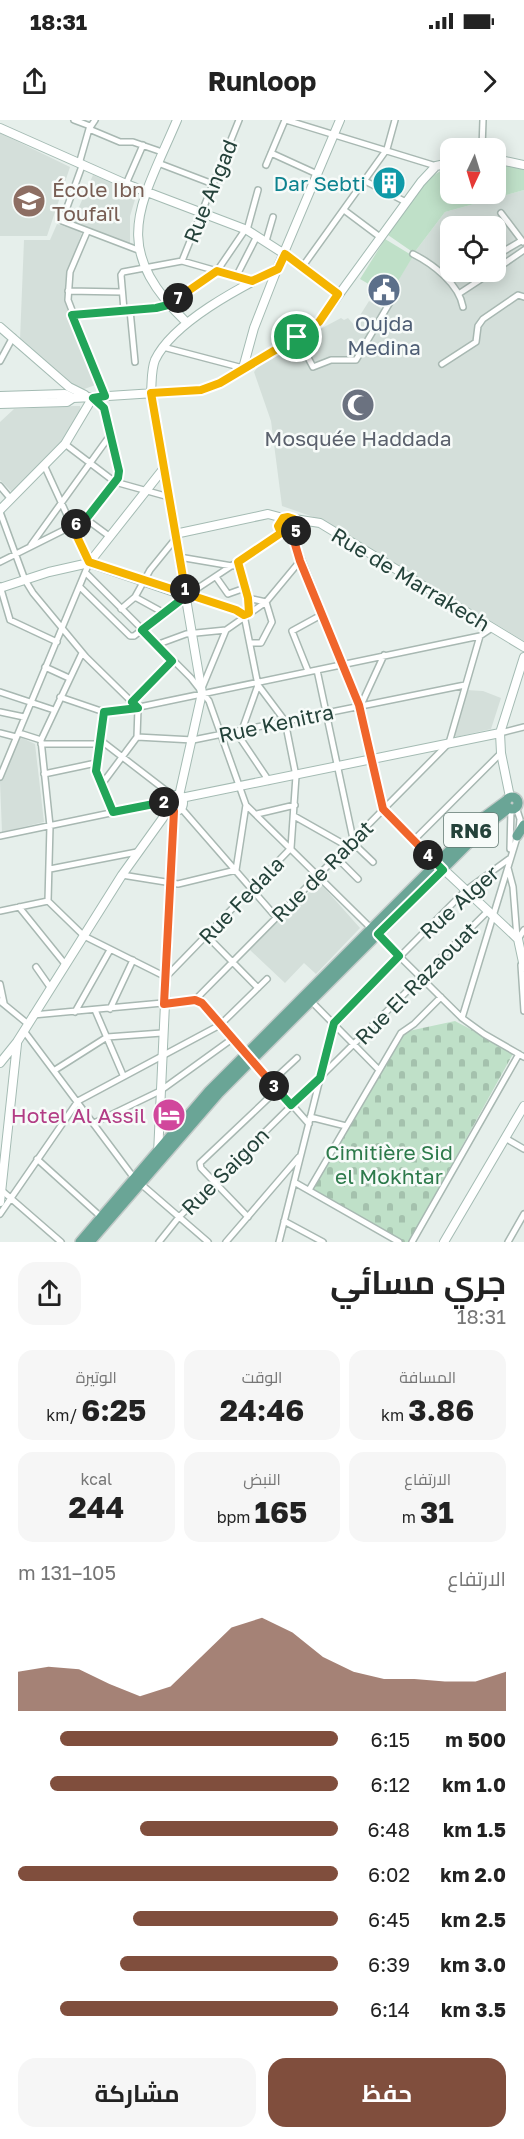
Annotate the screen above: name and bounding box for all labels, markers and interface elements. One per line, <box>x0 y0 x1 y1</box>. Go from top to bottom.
text: 18:31 <box>30 8 87 35</box>
icon: share <box>18 65 51 98</box>
text: Runloop <box>208 65 316 97</box>
icon: forward <box>473 65 506 98</box>
street label: Rue Angad <box>178 136 242 246</box>
north arrow <box>440 138 506 204</box>
map controls <box>440 138 506 282</box>
building icon: Dar Sebti <box>371 165 407 201</box>
place label: Dar Sebti <box>273 170 366 196</box>
place label: École Ibn Toufaïl <box>52 176 145 226</box>
school or university icon: École Ibn Toufaïl <box>11 183 47 219</box>
button: locate <box>440 216 506 282</box>
public building icon: Oujda Medina <box>366 272 402 308</box>
pin: 7 <box>163 283 193 313</box>
text: 7 <box>174 288 182 308</box>
place label: Oujda Medina <box>347 310 421 360</box>
pin <box>271 311 322 362</box>
icon: arrive <box>280 320 313 353</box>
mosque icon: Mosquée Haddada <box>340 387 376 423</box>
place label: Mosquée Haddada <box>264 425 452 451</box>
pin: 6 <box>61 509 91 539</box>
text: 6 <box>71 514 81 534</box>
pin: 5 <box>281 516 311 546</box>
text: 5 <box>291 521 301 541</box>
street label: Rue de Marrakech <box>327 521 495 637</box>
pin: 1 <box>170 574 200 604</box>
text: 1 <box>181 579 189 599</box>
street label: Rue Kenitra <box>216 698 336 748</box>
pin: 2 <box>149 787 179 817</box>
text: 2 <box>159 792 169 812</box>
road number: RN6 <box>444 813 498 847</box>
street label: Rue de Rabat <box>266 815 378 927</box>
pin: 4 <box>413 840 443 870</box>
text: 4 <box>423 845 433 865</box>
street label: Rue Fedala <box>193 851 289 949</box>
street label: Rue Alger <box>414 860 504 944</box>
street label: Rue El Razaouat <box>349 916 483 1050</box>
pin: 3 <box>259 1071 289 1101</box>
text: 3 <box>269 1076 279 1096</box>
hotel icon: Hotel Al Assil <box>151 1097 187 1133</box>
place label: Hotel Al Assil <box>11 1102 146 1128</box>
street label: Rue Saigon <box>176 1122 274 1220</box>
park label: Cimitière Sid el Mokhtar <box>325 1139 453 1189</box>
button: share <box>18 1262 81 1325</box>
text: جري مسائي <box>330 1262 506 1301</box>
text: 18:31 <box>457 1304 506 1328</box>
text: الوتيرة <box>76 1367 117 1387</box>
text: الوقت <box>242 1367 282 1387</box>
text: المسافة <box>399 1367 456 1387</box>
text: 6:25 <box>81 1392 146 1428</box>
text: 24:46 <box>220 1392 304 1428</box>
text: 3.86 <box>408 1392 474 1428</box>
text: /km <box>46 1405 81 1425</box>
text: km <box>381 1405 408 1425</box>
text: kcal <box>81 1469 112 1489</box>
text: النبض <box>243 1469 281 1489</box>
text: الارتفاع <box>404 1469 451 1489</box>
text: 244 <box>68 1489 124 1525</box>
text: 165 <box>255 1494 307 1530</box>
text: 31 <box>420 1494 454 1530</box>
text: bpm <box>217 1507 255 1527</box>
text: m <box>402 1507 420 1527</box>
text: 105–131 m <box>18 1560 116 1584</box>
text: الارتفاع <box>447 1566 506 1590</box>
text: 6:15 <box>371 1727 410 1751</box>
text: 500 m <box>445 1727 506 1751</box>
text: 6:12 <box>371 1772 410 1796</box>
text: 1.0 km <box>442 1772 506 1796</box>
text: 6:48 <box>368 1817 410 1841</box>
text: 1.5 km <box>443 1817 506 1841</box>
text: 6:02 <box>368 1862 410 1886</box>
text: 2.0 km <box>440 1862 506 1886</box>
text: 6:45 <box>368 1907 410 1931</box>
text: 2.5 km <box>441 1907 506 1931</box>
text: 6:39 <box>368 1952 410 1976</box>
text: 3.0 km <box>440 1952 506 1976</box>
text: 6:14 <box>370 1997 410 2021</box>
text: 3.5 km <box>441 1997 506 2021</box>
button: مشاركة <box>18 2058 256 2127</box>
button: حفظ <box>268 2058 506 2127</box>

